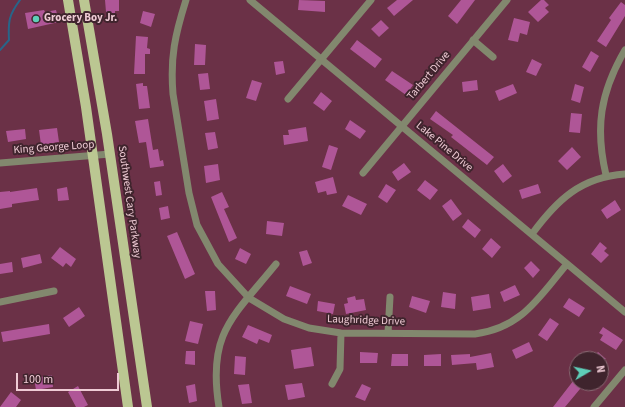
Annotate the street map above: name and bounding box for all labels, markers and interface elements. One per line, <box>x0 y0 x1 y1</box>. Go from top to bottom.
place label: Grocery Boy Jr. <box>44 12 117 26</box>
marker: Grocery Boy Jr. <box>31 14 41 24</box>
street label: Tarbert Drive <box>405 49 453 103</box>
street label: Lake Pine Drive <box>413 119 475 175</box>
street label: King George Loop <box>13 139 95 157</box>
street label: Southwest Cary Parkway <box>115 145 143 259</box>
street label: Laughridge Drive <box>327 313 405 329</box>
north arrow <box>569 351 609 391</box>
text: N <box>592 364 608 374</box>
scale bar <box>18 365 121 391</box>
text: 100 m <box>23 371 53 388</box>

